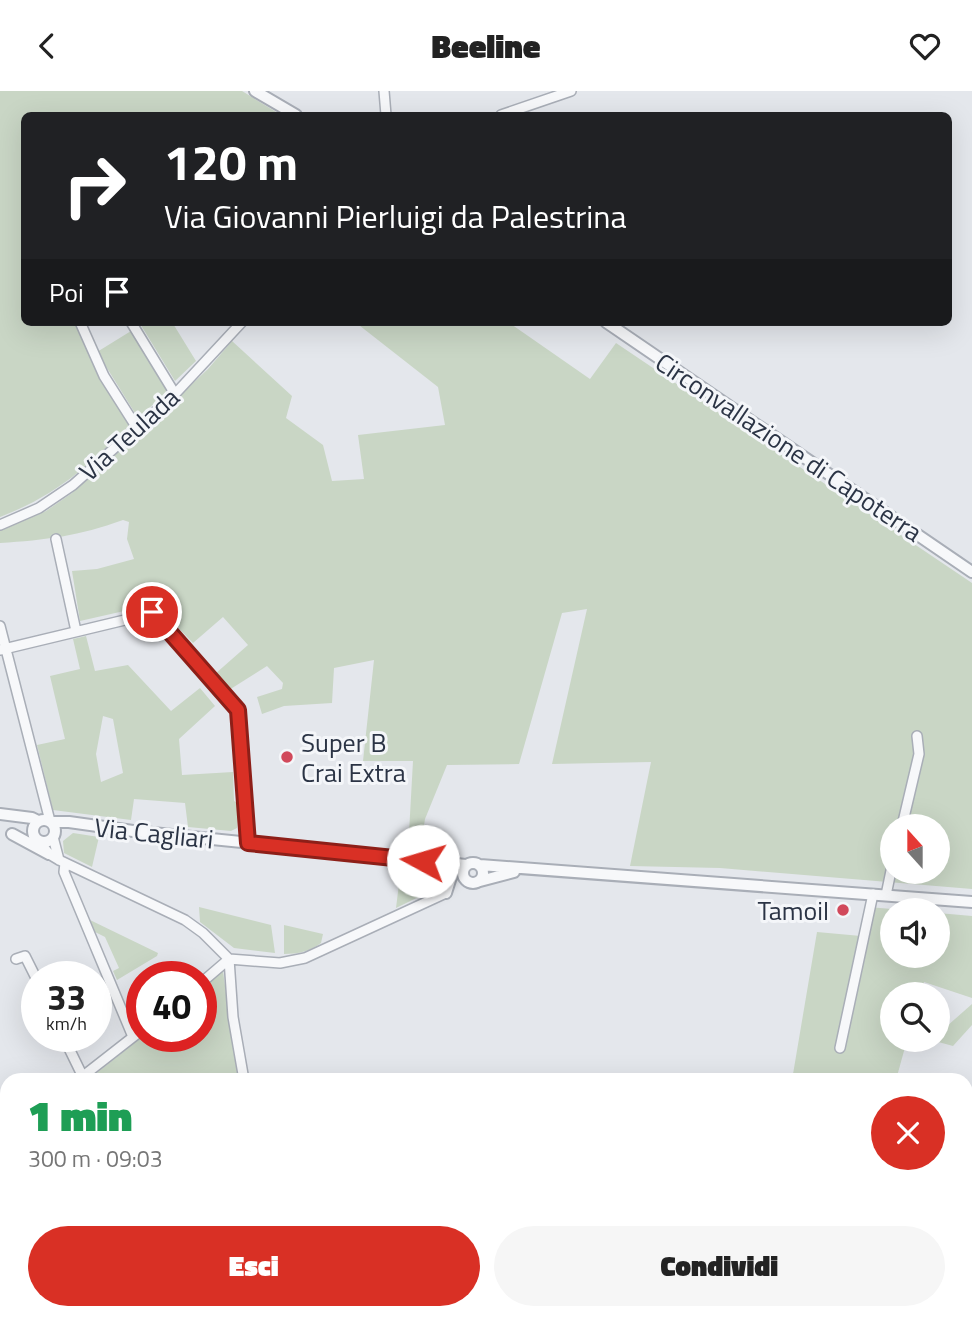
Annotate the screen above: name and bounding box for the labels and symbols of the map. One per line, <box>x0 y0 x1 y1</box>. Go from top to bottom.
street label: Circonvallazione di Capoterra <box>648 343 930 551</box>
street label: Via Teulada <box>70 378 188 490</box>
pin <box>122 582 182 642</box>
place label: Super B Crai Extra <box>301 723 406 792</box>
marker: Super B Crai Extra <box>279 749 295 765</box>
street label: Via Cagliari <box>93 807 215 859</box>
north arrow <box>880 814 950 884</box>
position arrow <box>386 824 460 898</box>
place label: Tamoil <box>757 891 829 930</box>
marker: Tamoil <box>835 902 851 918</box>
speed limit sign: 40 <box>126 961 217 1052</box>

